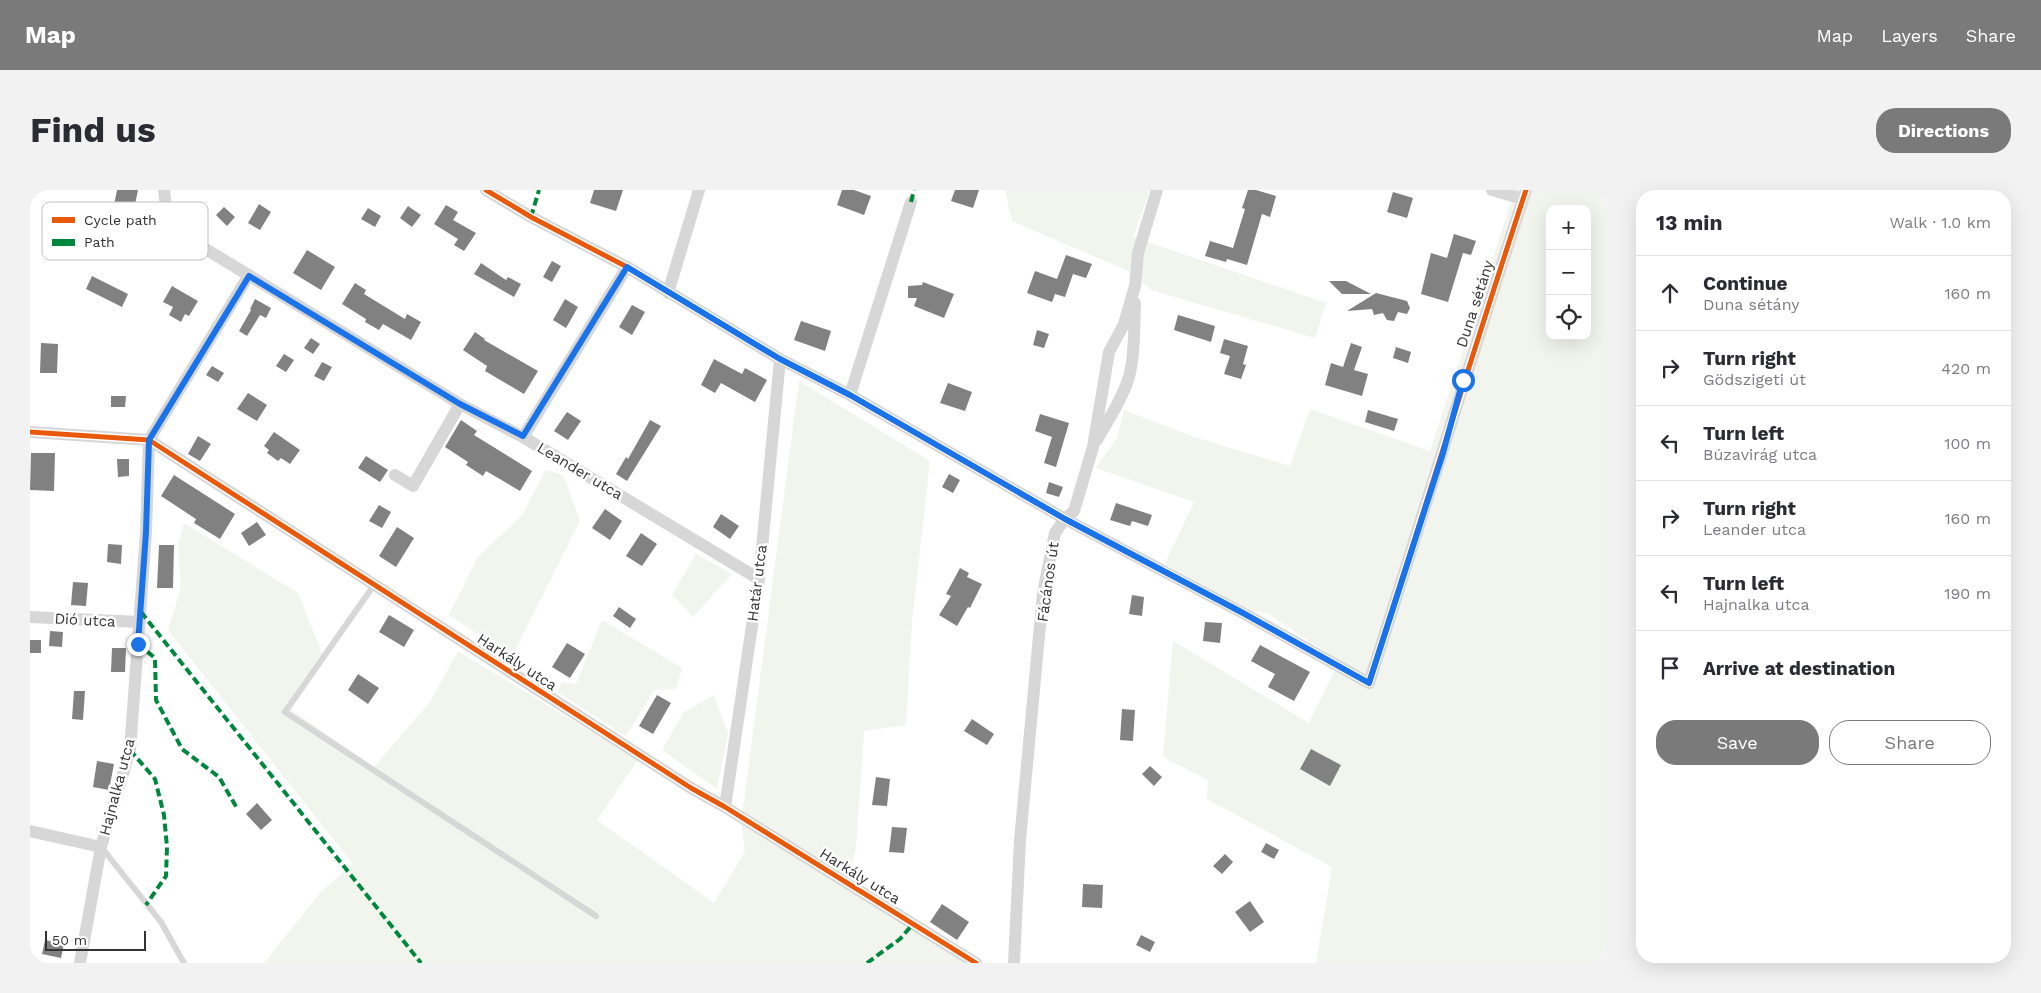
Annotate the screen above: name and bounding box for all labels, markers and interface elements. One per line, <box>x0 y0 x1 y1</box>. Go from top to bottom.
text: Map <box>25 21 76 49</box>
text: Map <box>1816 25 1853 46</box>
text: Layers <box>1881 25 1938 46</box>
text: Share <box>1966 25 2016 46</box>
button: Directions <box>1876 108 2011 153</box>
text: Find us <box>30 109 156 151</box>
legend <box>42 202 208 260</box>
map controls <box>1546 205 1591 340</box>
button: + <box>1546 205 1591 250</box>
text: 13 min <box>1656 210 1722 235</box>
text: Cycle path <box>84 212 157 228</box>
text: Walk · 1.0 km <box>1890 213 1991 232</box>
text: Path <box>84 234 115 250</box>
button: − <box>1546 250 1591 295</box>
street label: Duna sétány <box>1452 258 1498 350</box>
text: Continue <box>1703 272 1787 295</box>
icon: ahead <box>1656 279 1684 307</box>
text: 160 m <box>1944 284 1991 303</box>
button: locate <box>1546 295 1591 340</box>
text: Duna sétány <box>1703 295 1800 314</box>
text: Turn right <box>1703 347 1796 370</box>
icon: right <box>1656 354 1684 382</box>
text: 420 m <box>1941 359 1991 378</box>
route start <box>1452 369 1475 392</box>
text: Gödszigeti út <box>1703 370 1806 389</box>
text: Turn left <box>1703 422 1784 445</box>
icon: left <box>1656 429 1684 457</box>
text: 100 m <box>1944 434 1991 453</box>
street label: Leander utca <box>534 438 626 504</box>
text: Búzavirág utca <box>1703 445 1817 464</box>
text: Turn right <box>1703 497 1796 520</box>
icon: right <box>1656 504 1684 532</box>
text: 160 m <box>1944 509 1991 528</box>
text: Leander utca <box>1703 520 1806 539</box>
street label: Fácános út <box>1033 540 1063 623</box>
street label: Határ utca <box>743 543 771 622</box>
text: Turn left <box>1703 572 1784 595</box>
icon: left <box>1656 579 1684 607</box>
text: 190 m <box>1944 584 1991 603</box>
text: Hajnalka utca <box>1703 595 1809 614</box>
street label: Dió utca <box>54 609 117 631</box>
street label: Harkály utca <box>474 630 561 695</box>
route end <box>127 633 150 656</box>
icon: arrive <box>1656 654 1684 682</box>
text: Arrive at destination <box>1703 657 1895 680</box>
button: Save <box>1656 720 1819 765</box>
button: Share <box>1829 720 1991 765</box>
street label: Hajnalka utca <box>95 736 139 838</box>
street label: Harkály utca <box>816 844 904 908</box>
scale bar <box>45 928 146 951</box>
text: 50 m <box>52 932 87 948</box>

